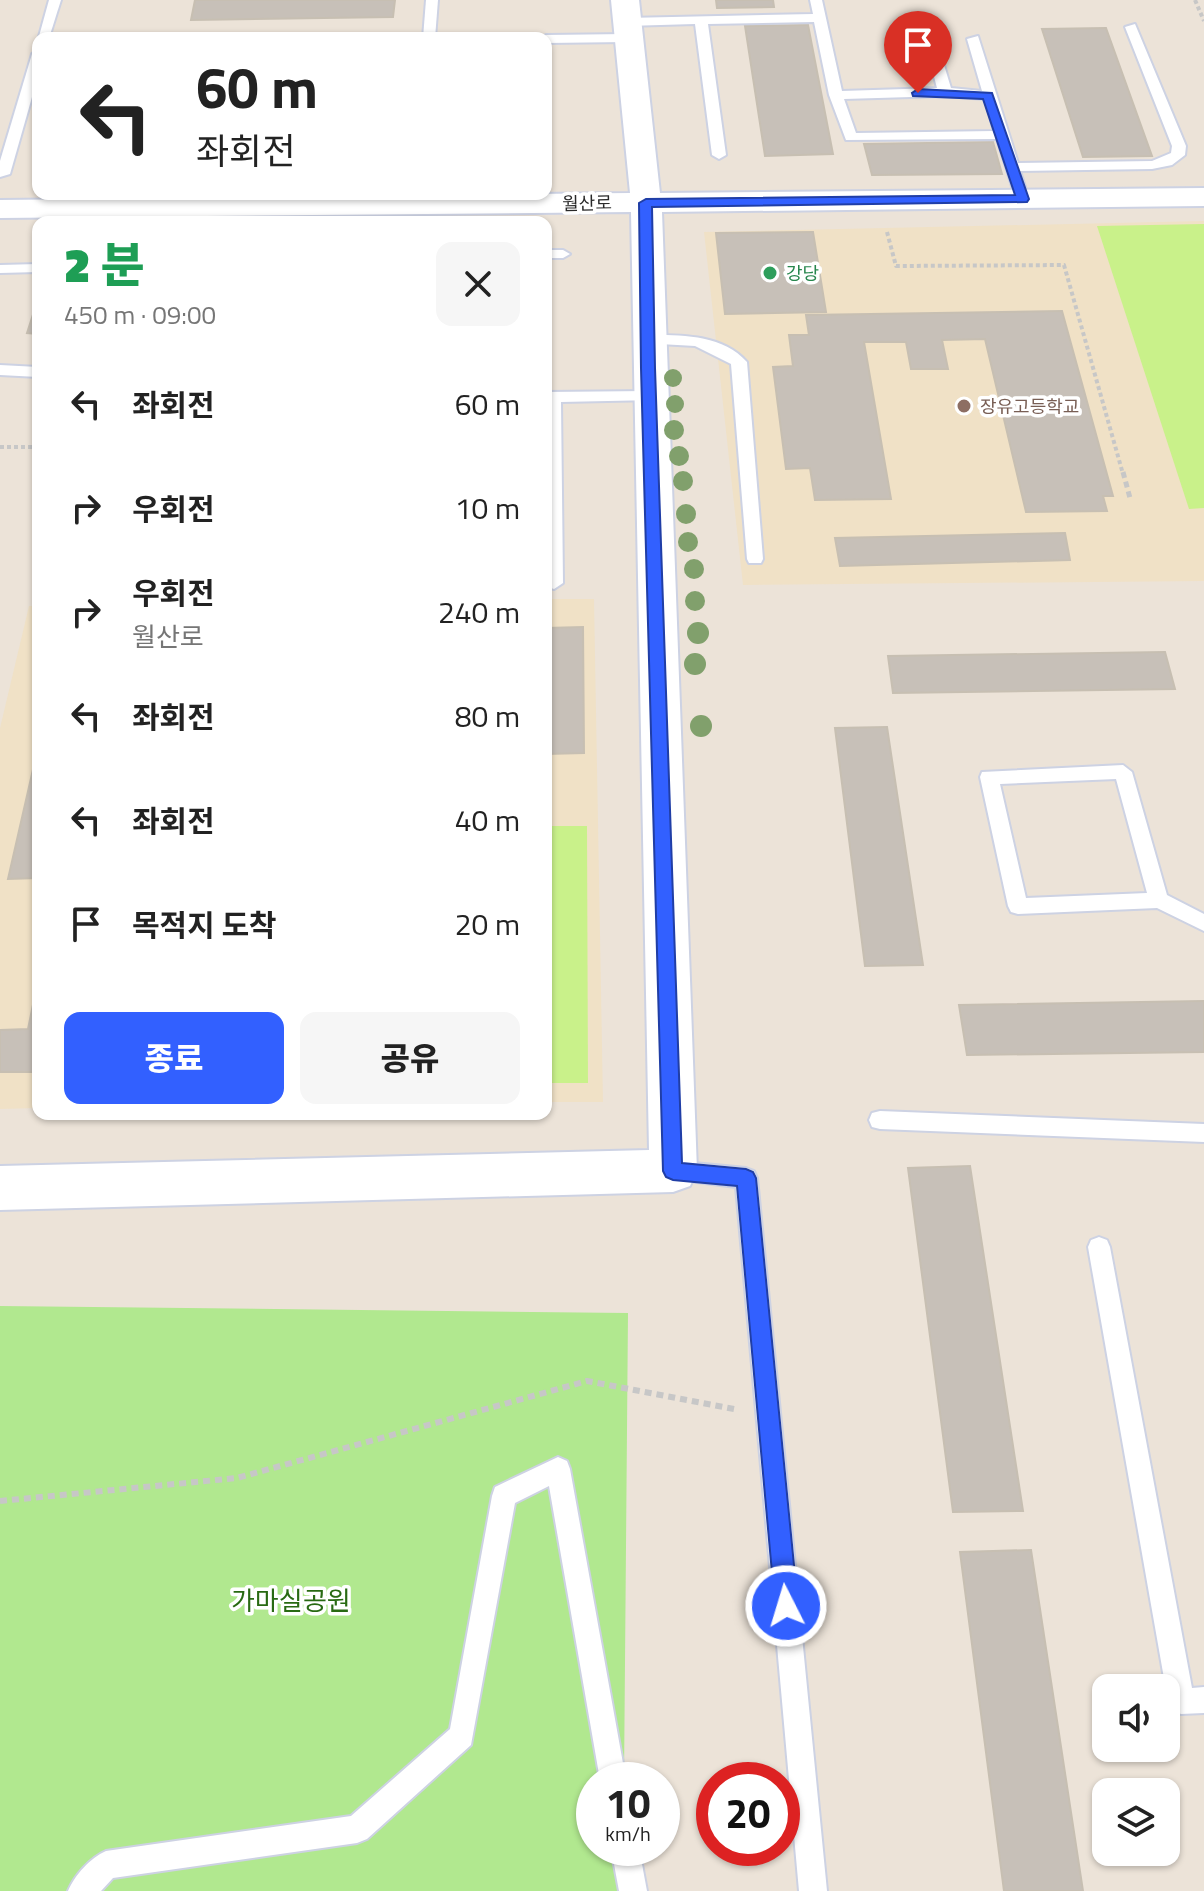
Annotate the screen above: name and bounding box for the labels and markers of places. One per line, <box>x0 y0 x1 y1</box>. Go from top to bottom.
pin <box>884 11 952 93</box>
place label: 강당 <box>786 260 819 287</box>
marker: 강당 <box>761 264 779 282</box>
place label: 장유고등학교 <box>980 393 1079 420</box>
marker: 장유고등학교 <box>955 397 973 415</box>

